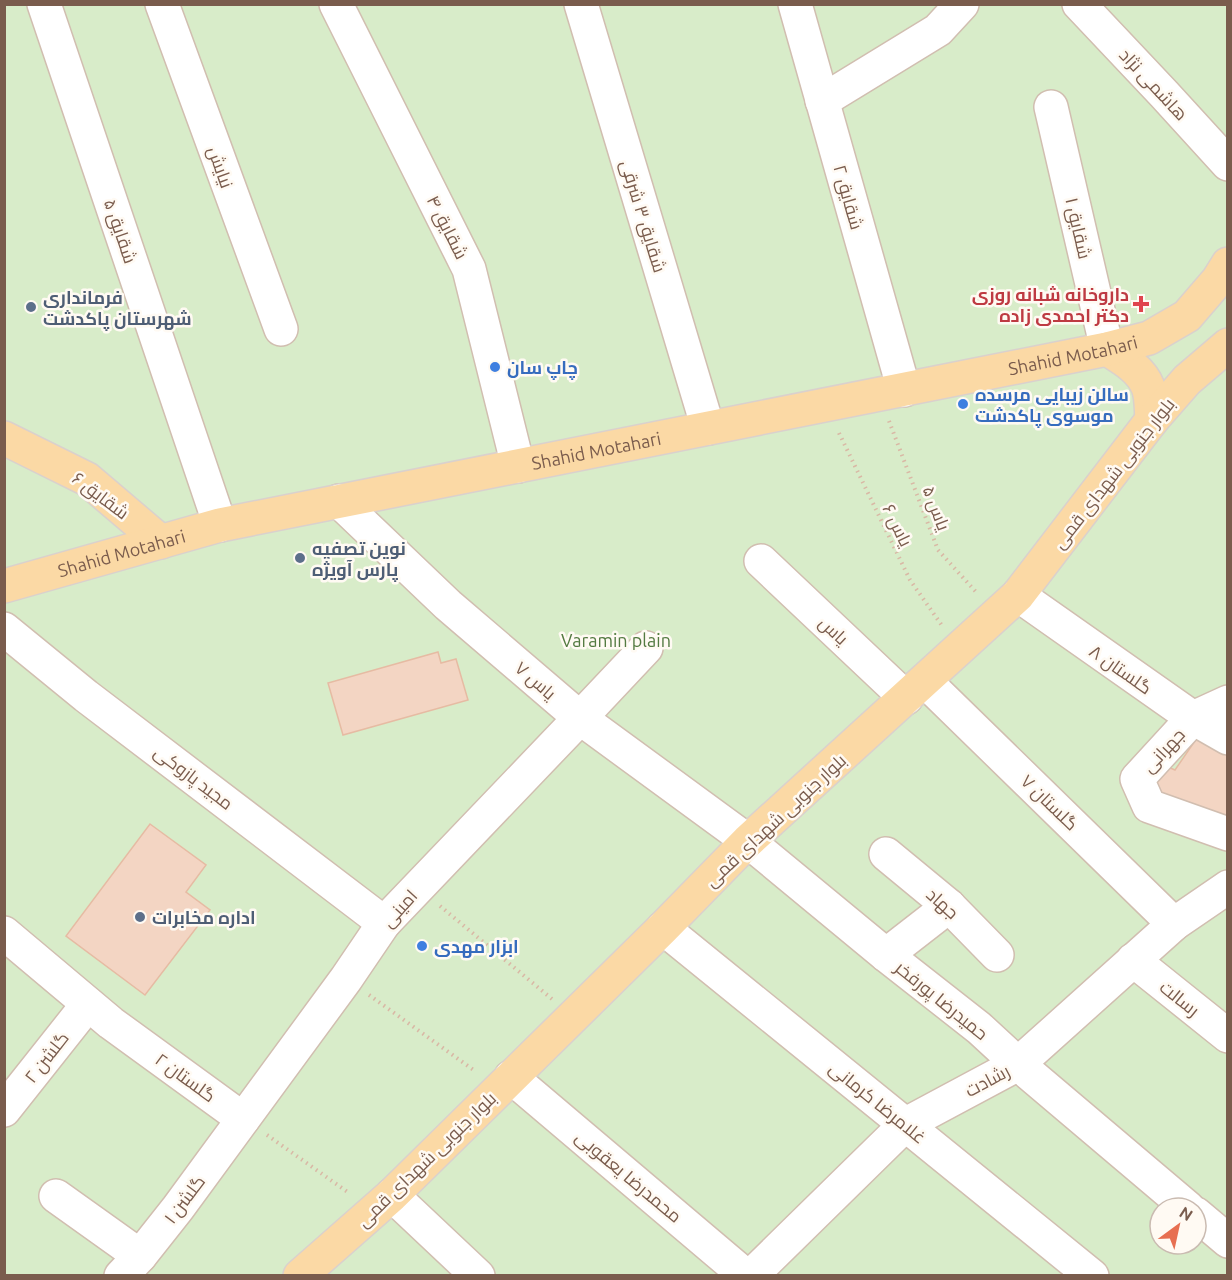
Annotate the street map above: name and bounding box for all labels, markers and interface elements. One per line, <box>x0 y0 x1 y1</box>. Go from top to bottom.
street label: هاشمی نژاد <box>1114 44 1192 125</box>
street label: نیایش <box>202 144 238 191</box>
street label: شقایق ۳ شرقی <box>615 157 671 275</box>
street label: شقایق ۲ <box>827 162 868 232</box>
street label: شقایق ۴ <box>421 192 473 264</box>
street label: شقایق ۱ <box>1059 195 1096 261</box>
street label: شقایق ۵ <box>98 196 141 267</box>
place label: داروخانه شبانه روزی دکتر احمدی زاده <box>972 284 1129 327</box>
place label: فرمانداری شهرستان پاکدشت <box>43 287 192 331</box>
marker: داروخانه شبانه روزی دکتر احمدی زاده <box>1134 297 1148 311</box>
marker: فرمانداری شهرستان پاکدشت <box>24 300 38 314</box>
street label: Shahid Motahari <box>1006 331 1140 378</box>
place label: چاپ سان <box>507 357 578 380</box>
marker: چاپ سان <box>488 360 502 374</box>
place label: سالن زیبایی مرسده موسوی پاکدشت <box>975 384 1129 428</box>
street label: بلوار جنوبی شهدای قمی <box>1048 394 1180 553</box>
marker: سالن زیبایی مرسده موسوی پاکدشت <box>956 397 970 411</box>
street label: Shahid Motahari <box>530 428 663 473</box>
street label: شقایق ۶ <box>67 467 133 525</box>
street label: یاس ۵ <box>918 483 955 534</box>
street label: یاس ۶ <box>877 501 917 550</box>
street label: Shahid Motahari <box>55 525 187 580</box>
place label: نوین تصفیه پارس آویژه <box>312 538 406 582</box>
marker: نوین تصفیه پارس آویژه <box>293 551 307 565</box>
street label: یاس <box>814 612 853 650</box>
park label: Varamin plain <box>561 630 671 650</box>
street label: گلستان ۸ <box>1085 640 1156 699</box>
street label: یاس ۷ <box>510 657 561 705</box>
street label: جهرانی <box>1138 724 1190 778</box>
street label: مجید پازوکی <box>149 741 237 815</box>
street label: بلوار جنوبی شهدای قمی <box>700 749 851 892</box>
street label: گلستان ۷ <box>1016 770 1083 835</box>
street label: جهاد <box>922 884 963 924</box>
street label: امینی <box>377 885 422 932</box>
place label: اداره مخابرات <box>152 907 256 929</box>
marker: اداره مخابرات <box>133 910 147 924</box>
place label: ابزار مهدی <box>434 936 519 958</box>
marker: ابزار مهدی <box>415 939 429 953</box>
street label: حمیدرضا پورفخر <box>889 956 992 1046</box>
street label: رسالت <box>1155 976 1204 1021</box>
street label: گلشن ۲ <box>20 1028 74 1088</box>
street label: گلستان ۲ <box>151 1049 220 1107</box>
street label: غلامرضا کرمانی <box>825 1057 930 1148</box>
street label: رشادت <box>961 1060 1014 1102</box>
street label: بلوار جنوبی شهدای قمی <box>352 1087 501 1232</box>
street label: محمدرضا یعقوبی <box>571 1126 686 1228</box>
street label: گلشن ۱ <box>159 1171 210 1228</box>
north arrow <box>1148 1196 1208 1256</box>
text: N <box>1176 1203 1196 1224</box>

